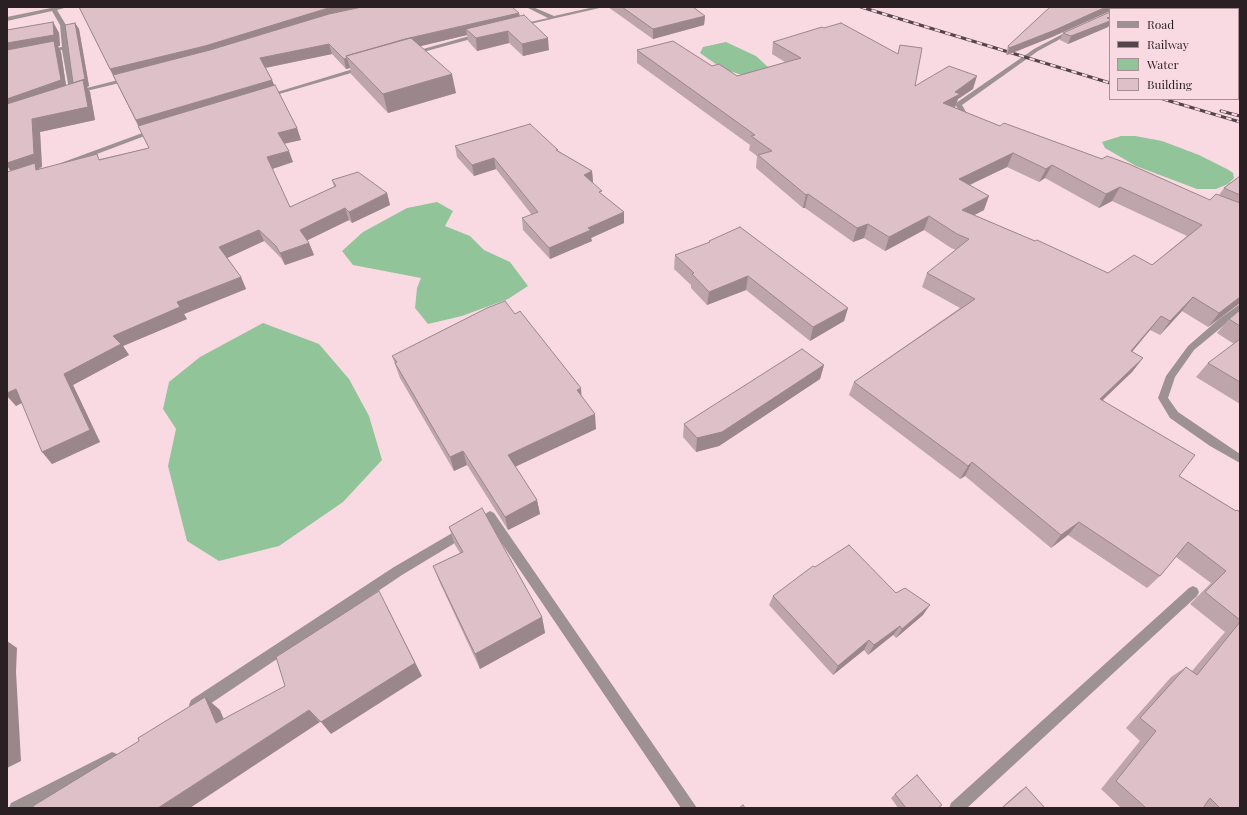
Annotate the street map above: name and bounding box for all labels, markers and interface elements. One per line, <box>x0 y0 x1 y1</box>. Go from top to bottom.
legend <box>1109 8 1239 100</box>
text: Road <box>1147 16 1174 32</box>
text: Railway <box>1147 36 1189 52</box>
text: Water <box>1147 56 1179 72</box>
text: Building <box>1147 76 1192 92</box>

